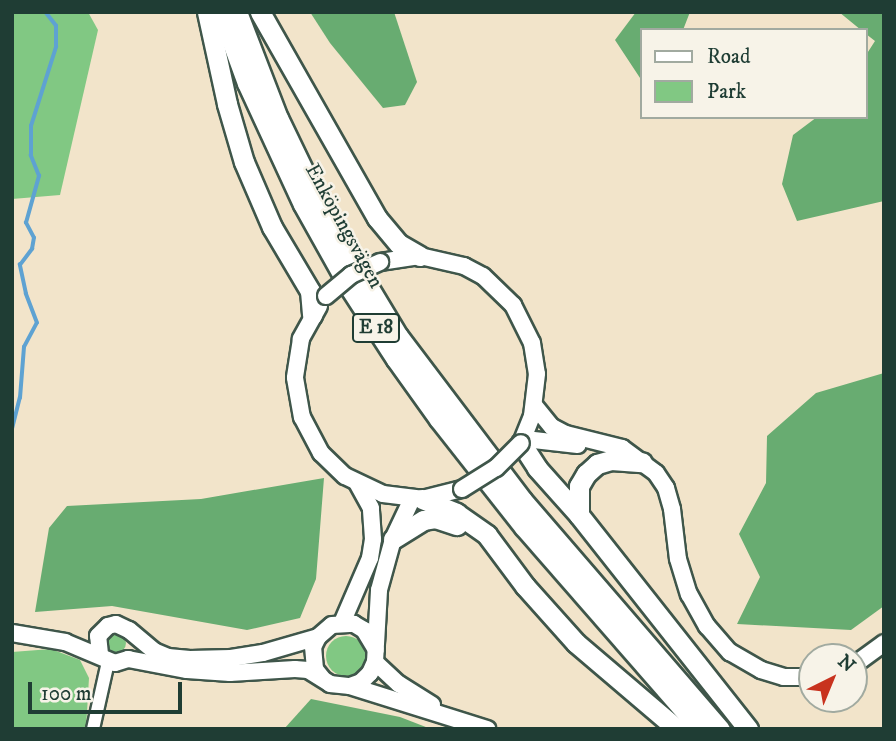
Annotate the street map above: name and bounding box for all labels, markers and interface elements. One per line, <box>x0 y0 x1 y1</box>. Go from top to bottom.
legend <box>640 28 868 119</box>
text: Road <box>707 44 751 70</box>
text: Park <box>707 79 746 105</box>
street label: Enköpingsvägen <box>299 159 389 293</box>
road number: E 18 <box>352 312 400 344</box>
north arrow <box>798 643 868 713</box>
text: N <box>833 650 860 677</box>
scale bar <box>32 668 186 712</box>
text: 100 m <box>41 681 92 707</box>

